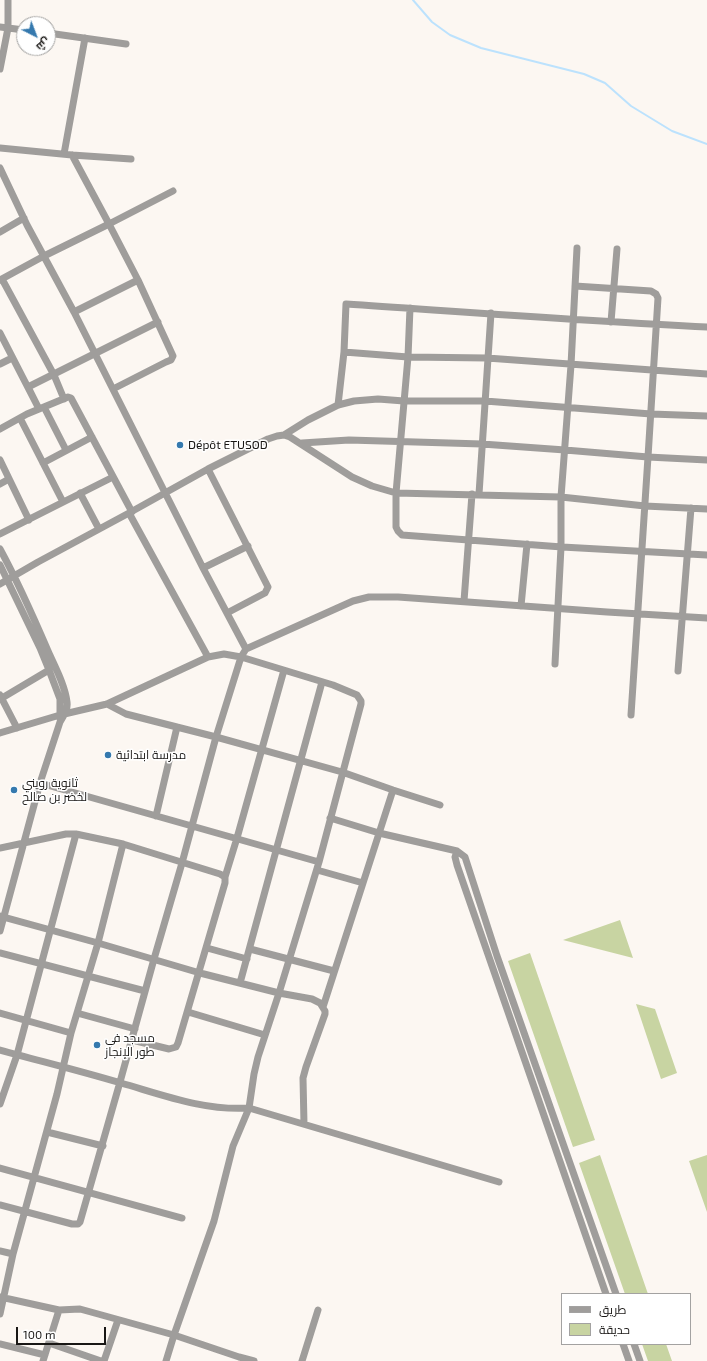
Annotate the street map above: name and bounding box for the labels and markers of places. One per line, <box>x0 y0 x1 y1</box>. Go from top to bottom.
place label: Dépôt ETUSOD <box>188 438 268 452</box>
marker: Dépôt ETUSOD <box>175 440 185 450</box>
place label: مدرسة ابتدائية <box>116 748 186 762</box>
marker: مدرسة ابتدائية <box>103 750 113 760</box>
place label: ثانوية رويني لخضر بن صالح <box>22 776 87 804</box>
marker: ثانوية رويني لخضر بن صالح <box>9 785 19 795</box>
place label: مسجد في طور الإنجاز <box>105 1031 155 1059</box>
marker: مسجد في طور الإنجاز <box>92 1040 102 1050</box>

